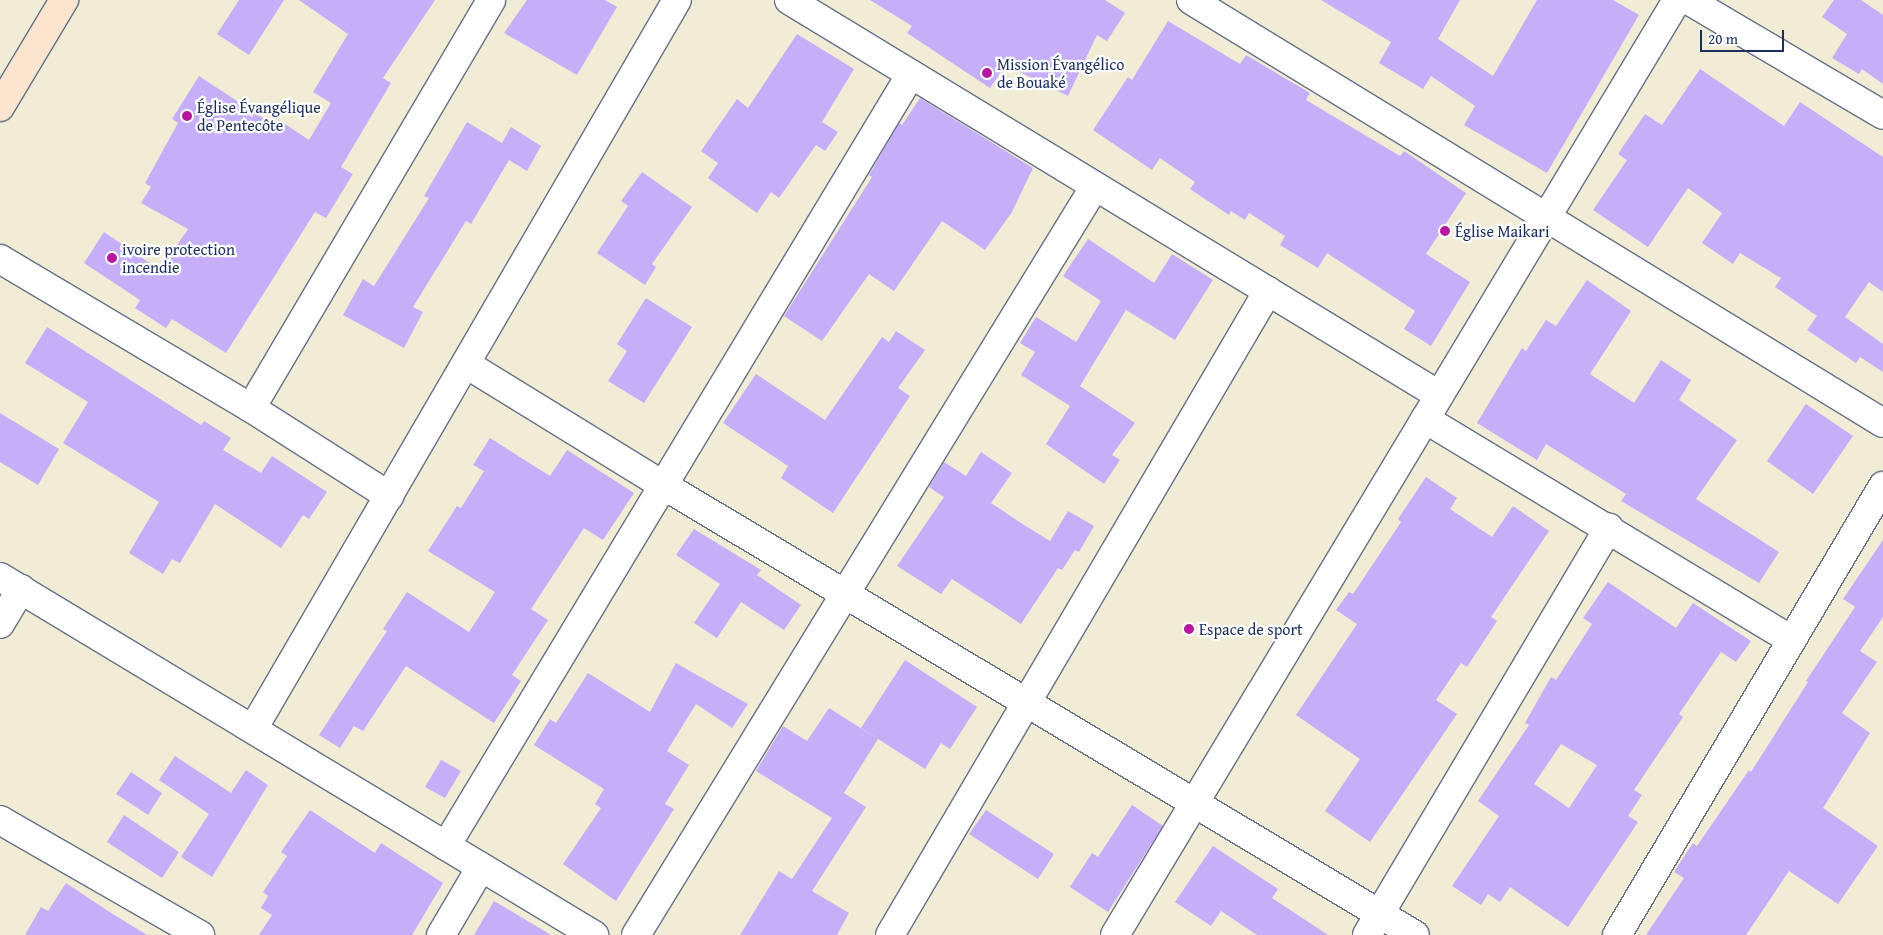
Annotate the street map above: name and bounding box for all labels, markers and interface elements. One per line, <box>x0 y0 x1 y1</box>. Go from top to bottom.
scale bar <box>1703 20 1787 52</box>
text: 20 m <box>1708 28 1738 49</box>
place label: Mission Évangélico de Bouaké <box>997 54 1124 92</box>
marker: Mission Évangélico de Bouaké <box>981 67 993 79</box>
place label: Église Évangélique de Pentecôte <box>197 97 321 135</box>
marker: Église Évangélique de Pentecôte <box>181 110 193 122</box>
place label: Église Maikari <box>1455 221 1549 241</box>
marker: Église Maikari <box>1439 225 1451 237</box>
place label: ivoire protection incendie <box>122 239 235 277</box>
marker: ivoire protection incendie <box>106 252 118 264</box>
place label: Espace de sport <box>1199 619 1303 639</box>
marker: Espace de sport <box>1183 623 1195 635</box>

